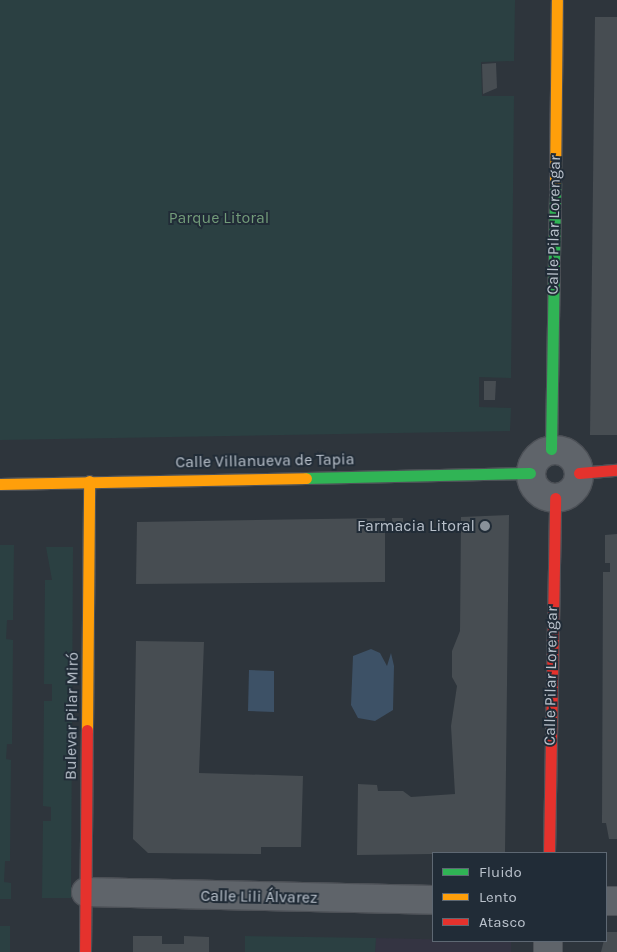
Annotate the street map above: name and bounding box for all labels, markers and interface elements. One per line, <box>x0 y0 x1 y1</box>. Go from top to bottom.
street label: Calle Pilar Lorengar <box>543 155 565 295</box>
park label: Parque Litoral <box>169 208 269 228</box>
street label: Calle Villanueva de Tapia <box>175 450 355 472</box>
place label: Farmacia Litoral <box>357 516 475 536</box>
marker: Farmacia Litoral <box>479 520 491 532</box>
street label: Calle Pilar Lorengar <box>540 606 562 746</box>
street label: Bulevar Pilar Miró <box>61 652 83 780</box>
legend <box>432 852 607 942</box>
text: Fluido <box>479 863 522 881</box>
street label: Calle Lili Álvarez <box>200 886 318 908</box>
text: Lento <box>479 888 517 906</box>
text: Atasco <box>479 913 525 931</box>

